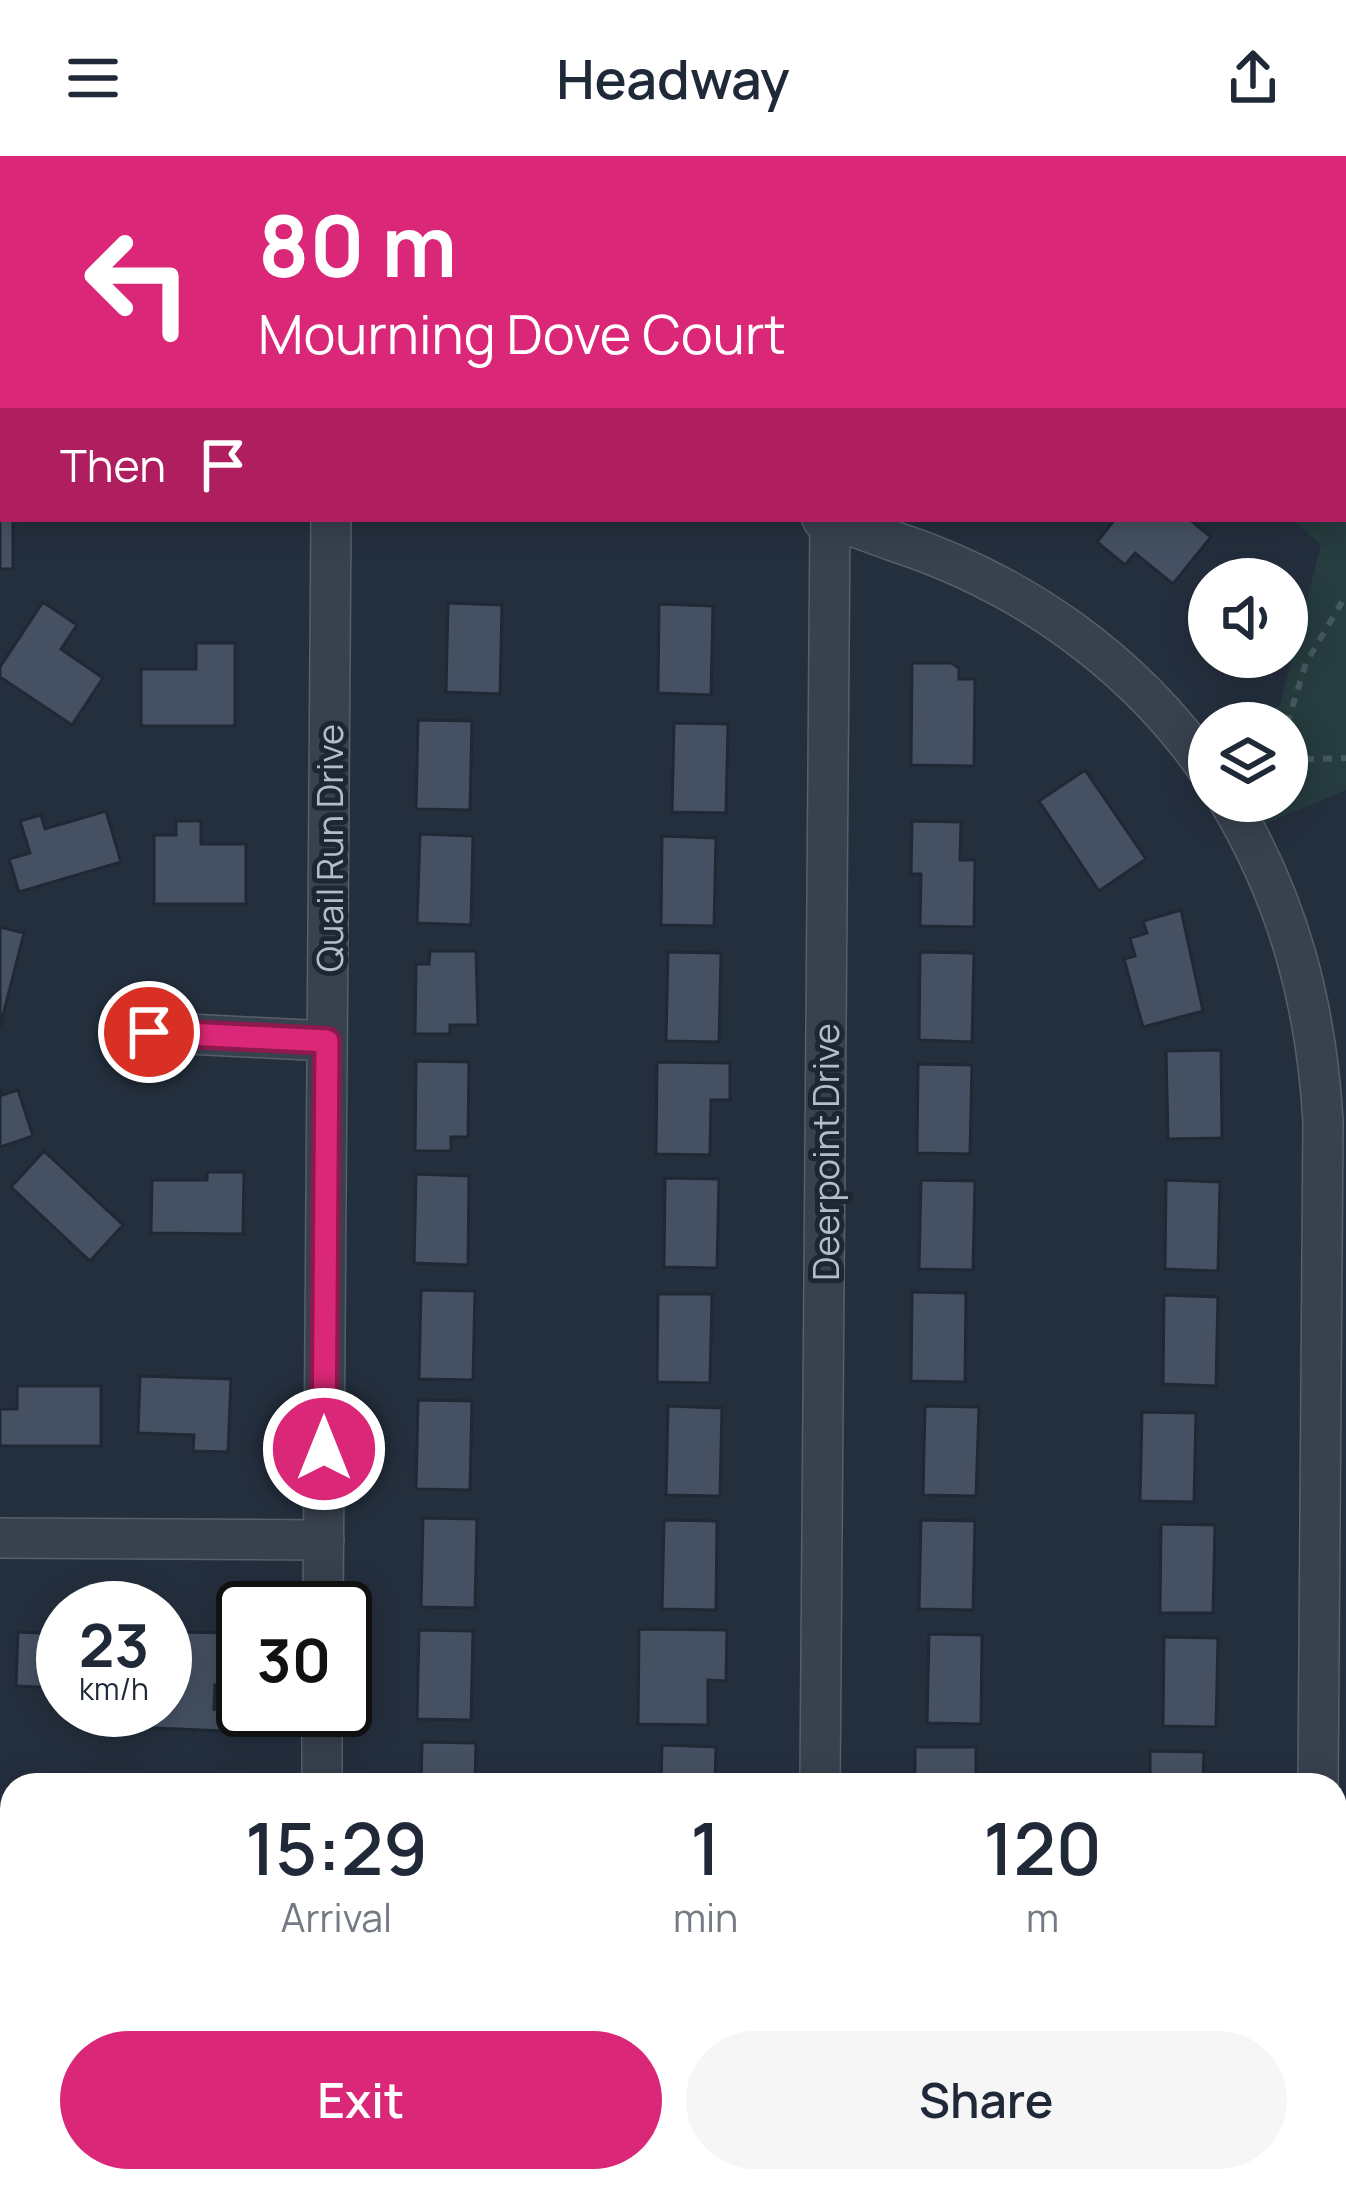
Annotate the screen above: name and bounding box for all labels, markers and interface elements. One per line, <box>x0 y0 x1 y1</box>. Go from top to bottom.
text: Headway <box>556 41 790 115</box>
icon: menu <box>60 45 126 111</box>
icon: share <box>1220 45 1286 111</box>
text: 80 m <box>258 187 457 302</box>
icon: left <box>60 204 216 360</box>
text: Mourning Dove Court <box>258 296 786 370</box>
icon: arrive <box>190 432 256 498</box>
text: Then <box>60 434 166 496</box>
map controls <box>1188 558 1308 822</box>
button: sound <box>1188 558 1308 678</box>
button: layers <box>1188 702 1308 822</box>
street label: Quail Run Drive <box>305 724 354 972</box>
pin <box>98 981 200 1083</box>
icon: arrive <box>116 999 182 1065</box>
street label: Deerpoint Drive <box>801 1023 850 1281</box>
position arrow <box>261 1386 387 1512</box>
speed limit sign: 30 <box>216 1581 372 1737</box>
text: 23 <box>79 1603 149 1685</box>
text: km/h <box>79 1668 149 1709</box>
text: 15:29 <box>245 1798 428 1897</box>
text: 1 <box>690 1798 721 1897</box>
text: 120 <box>983 1798 1102 1897</box>
text: Arrival <box>281 1890 392 1944</box>
text: min <box>673 1890 738 1944</box>
text: m <box>1026 1890 1059 1944</box>
button: Exit <box>60 2031 662 2169</box>
button: Share <box>686 2031 1287 2169</box>

